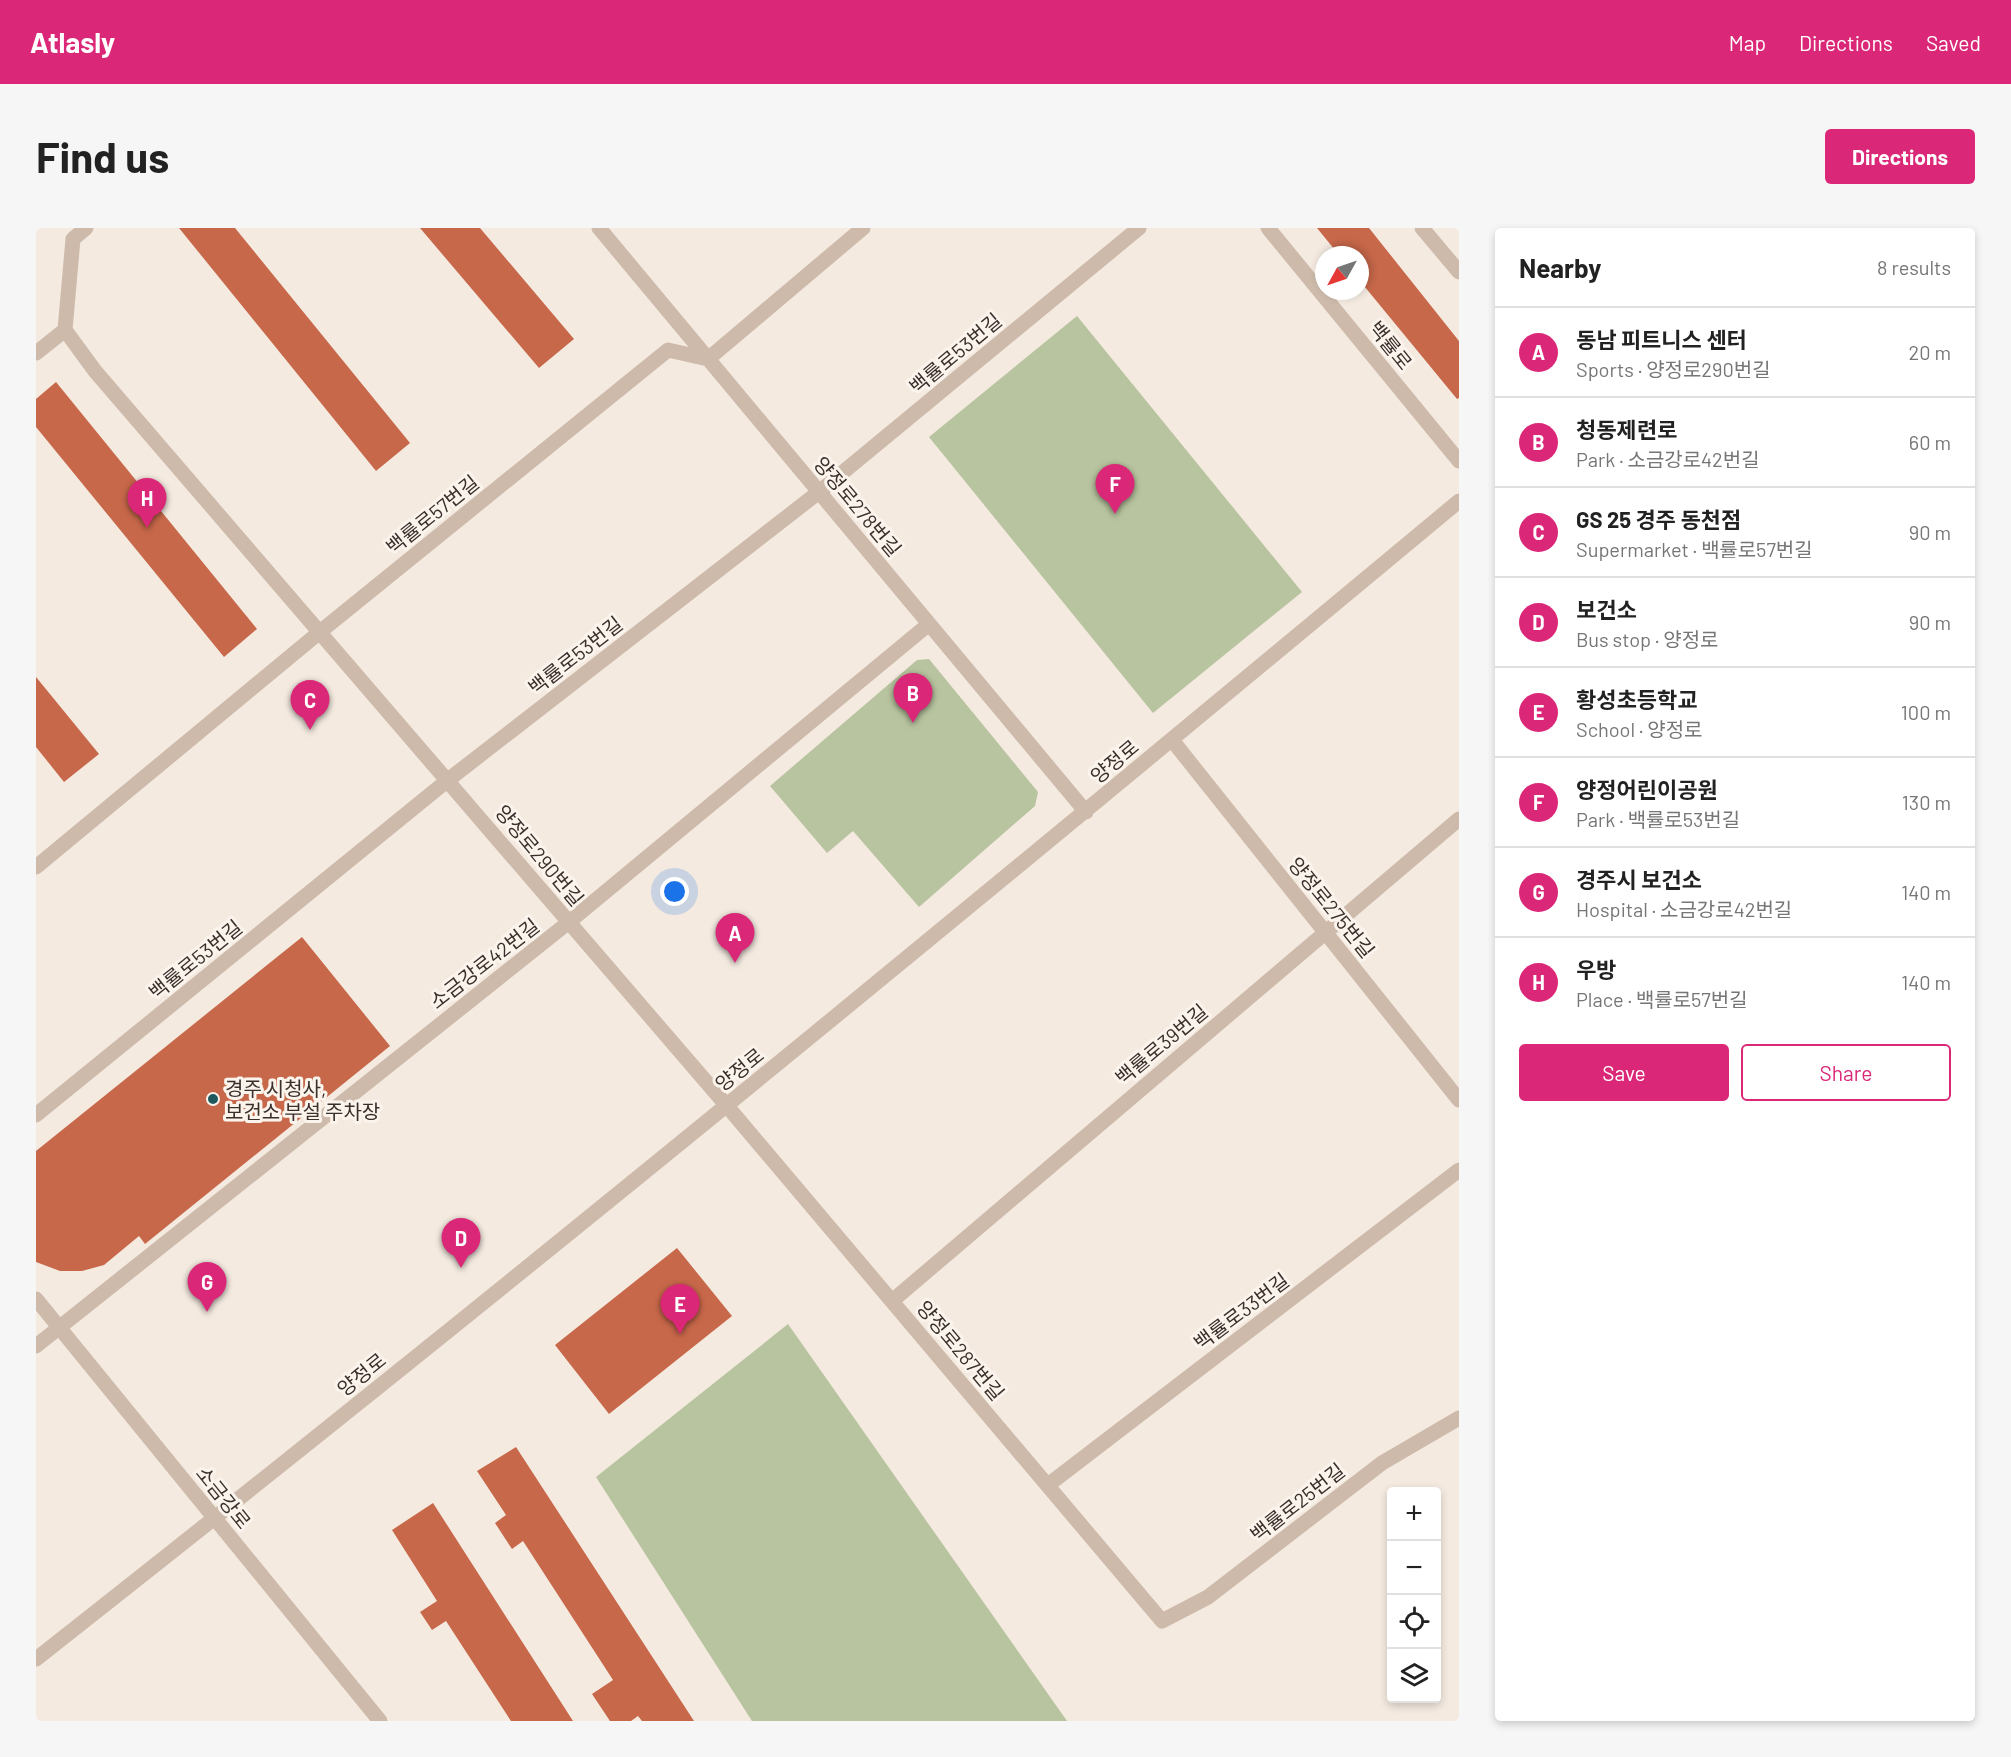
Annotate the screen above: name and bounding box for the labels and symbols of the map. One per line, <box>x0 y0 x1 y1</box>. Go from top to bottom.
north arrow <box>1315 246 1369 300</box>
street label: 백률로53번길 <box>904 308 1006 398</box>
street label: 백률로 <box>1364 316 1418 374</box>
street label: 양정로278번길 <box>809 451 907 561</box>
pin: F <box>1096 464 1134 514</box>
street label: 백률로57번길 <box>381 470 483 558</box>
pin: H <box>128 478 166 528</box>
street label: 백률로53번길 <box>523 611 627 699</box>
pin: B <box>894 674 932 723</box>
pin: C <box>290 680 330 730</box>
street label: 양정로 <box>1085 734 1143 788</box>
street label: 양정로290번길 <box>491 800 589 910</box>
street label: 양정로275번길 <box>1284 852 1380 962</box>
your location <box>660 877 689 906</box>
street label: 소금강로42번길 <box>425 913 543 1013</box>
street label: 백률로53번길 <box>144 914 246 1004</box>
pin: A <box>716 914 754 963</box>
street label: 백률로39번길 <box>1110 999 1212 1089</box>
street label: 양정로 <box>710 1042 768 1096</box>
place label: 경주 시청사, 보건소 부설 주차장 <box>225 1076 380 1123</box>
marker: 경주 시청사, 보건소 부설 주차장 <box>206 1092 220 1106</box>
pin: D <box>442 1218 480 1268</box>
pin: G <box>188 1262 226 1312</box>
street label: 백률로33번길 <box>1189 1268 1293 1354</box>
pin: E <box>660 1284 700 1334</box>
street label: 양정로287번길 <box>912 1295 1010 1405</box>
street label: 양정로 <box>332 1347 390 1401</box>
street label: 백률로25번길 <box>1245 1458 1349 1546</box>
street label: 소금강로 <box>192 1461 256 1533</box>

